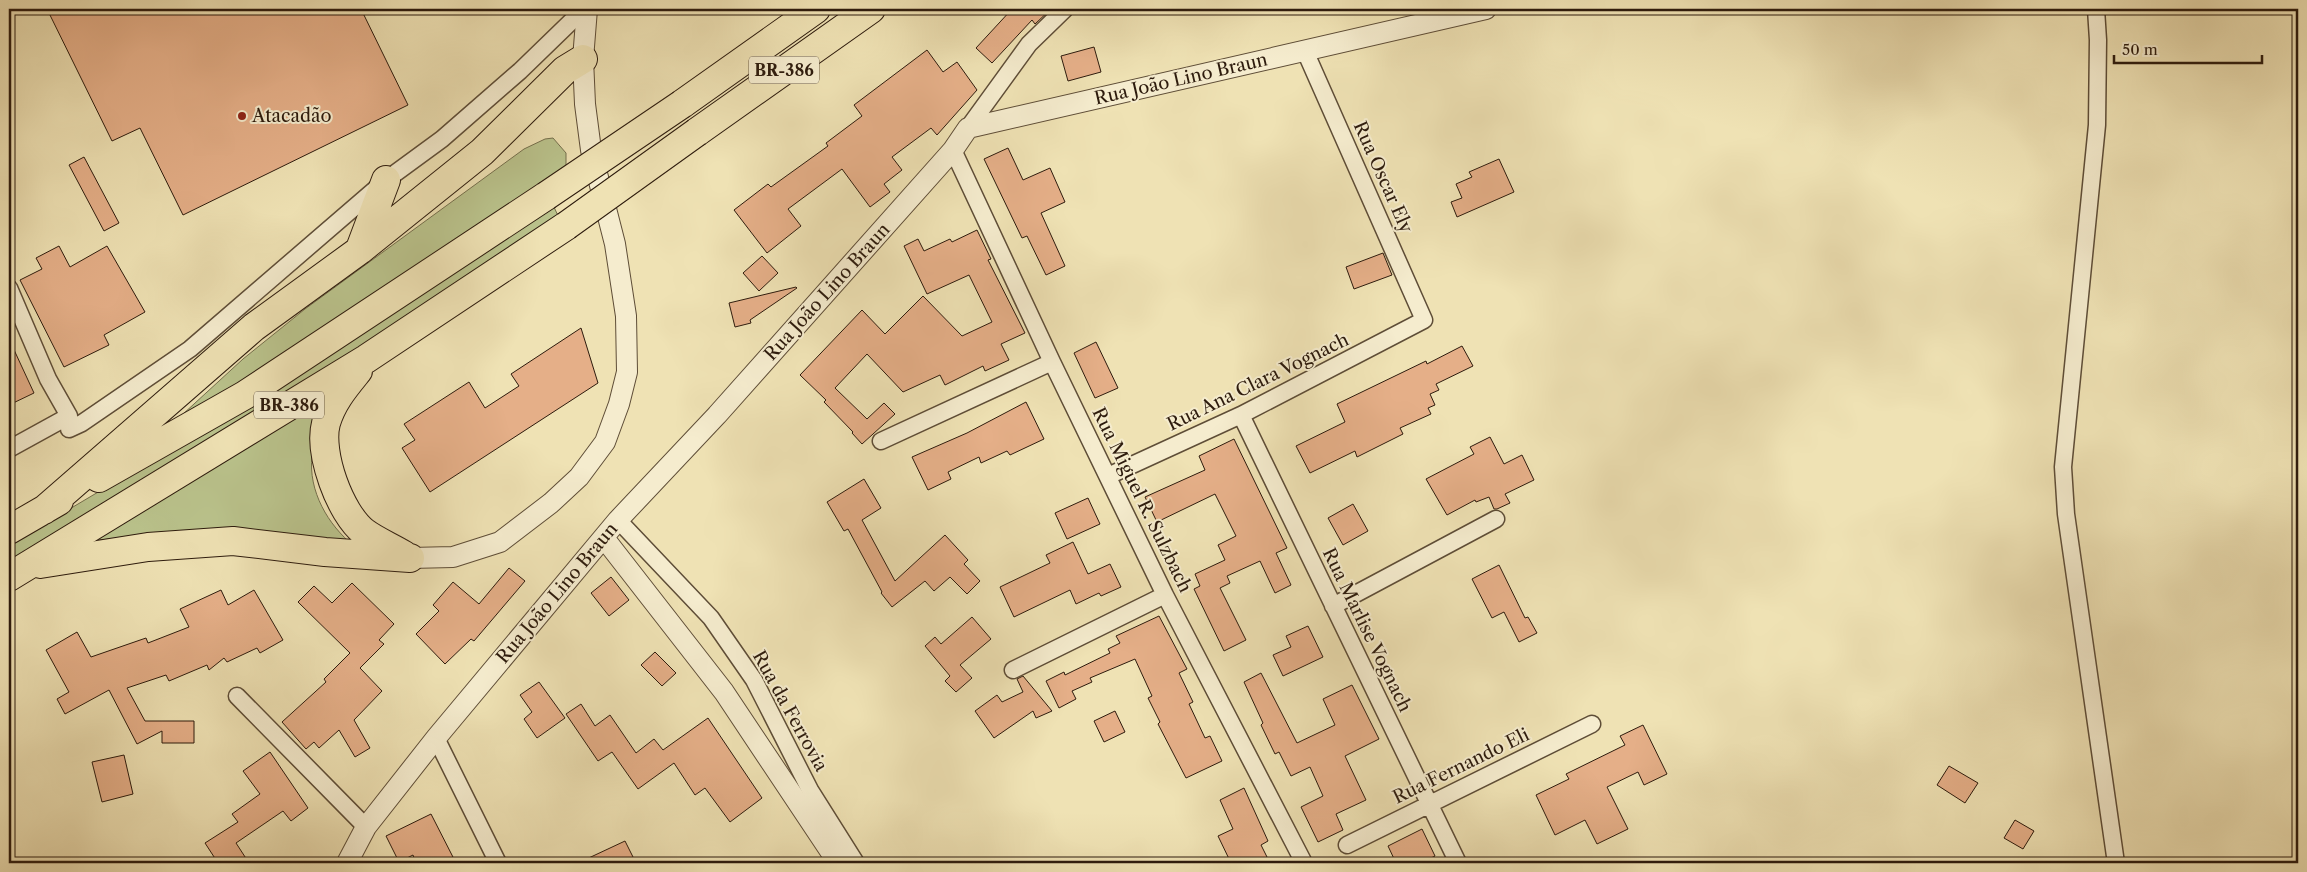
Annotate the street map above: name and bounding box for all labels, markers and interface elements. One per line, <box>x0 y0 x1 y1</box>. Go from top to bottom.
scale bar <box>2114 32 2262 64</box>
text: 50 m <box>2122 40 2158 59</box>
street label: Rua João Lino Braun <box>1092 48 1270 110</box>
road number: BR-386 <box>749 56 819 84</box>
place label: Atacadão <box>251 105 331 127</box>
marker: Atacadão <box>236 110 248 122</box>
street label: Rua Oscar Ely <box>1349 118 1418 237</box>
street label: Rua João Lino Braun <box>760 219 894 365</box>
street label: Rua Ana Clara Vognach <box>1164 328 1352 436</box>
road number: BR-386 <box>254 392 324 418</box>
street label: Rua Miguel R. Sulzbach <box>1088 404 1196 596</box>
street label: Rua João Lino Braun <box>492 518 622 668</box>
street label: Rua Marlise Vognach <box>1318 544 1416 716</box>
street label: Rua da Ferrovia <box>748 647 832 776</box>
street label: Rua Fernando Eli <box>1389 723 1533 809</box>

